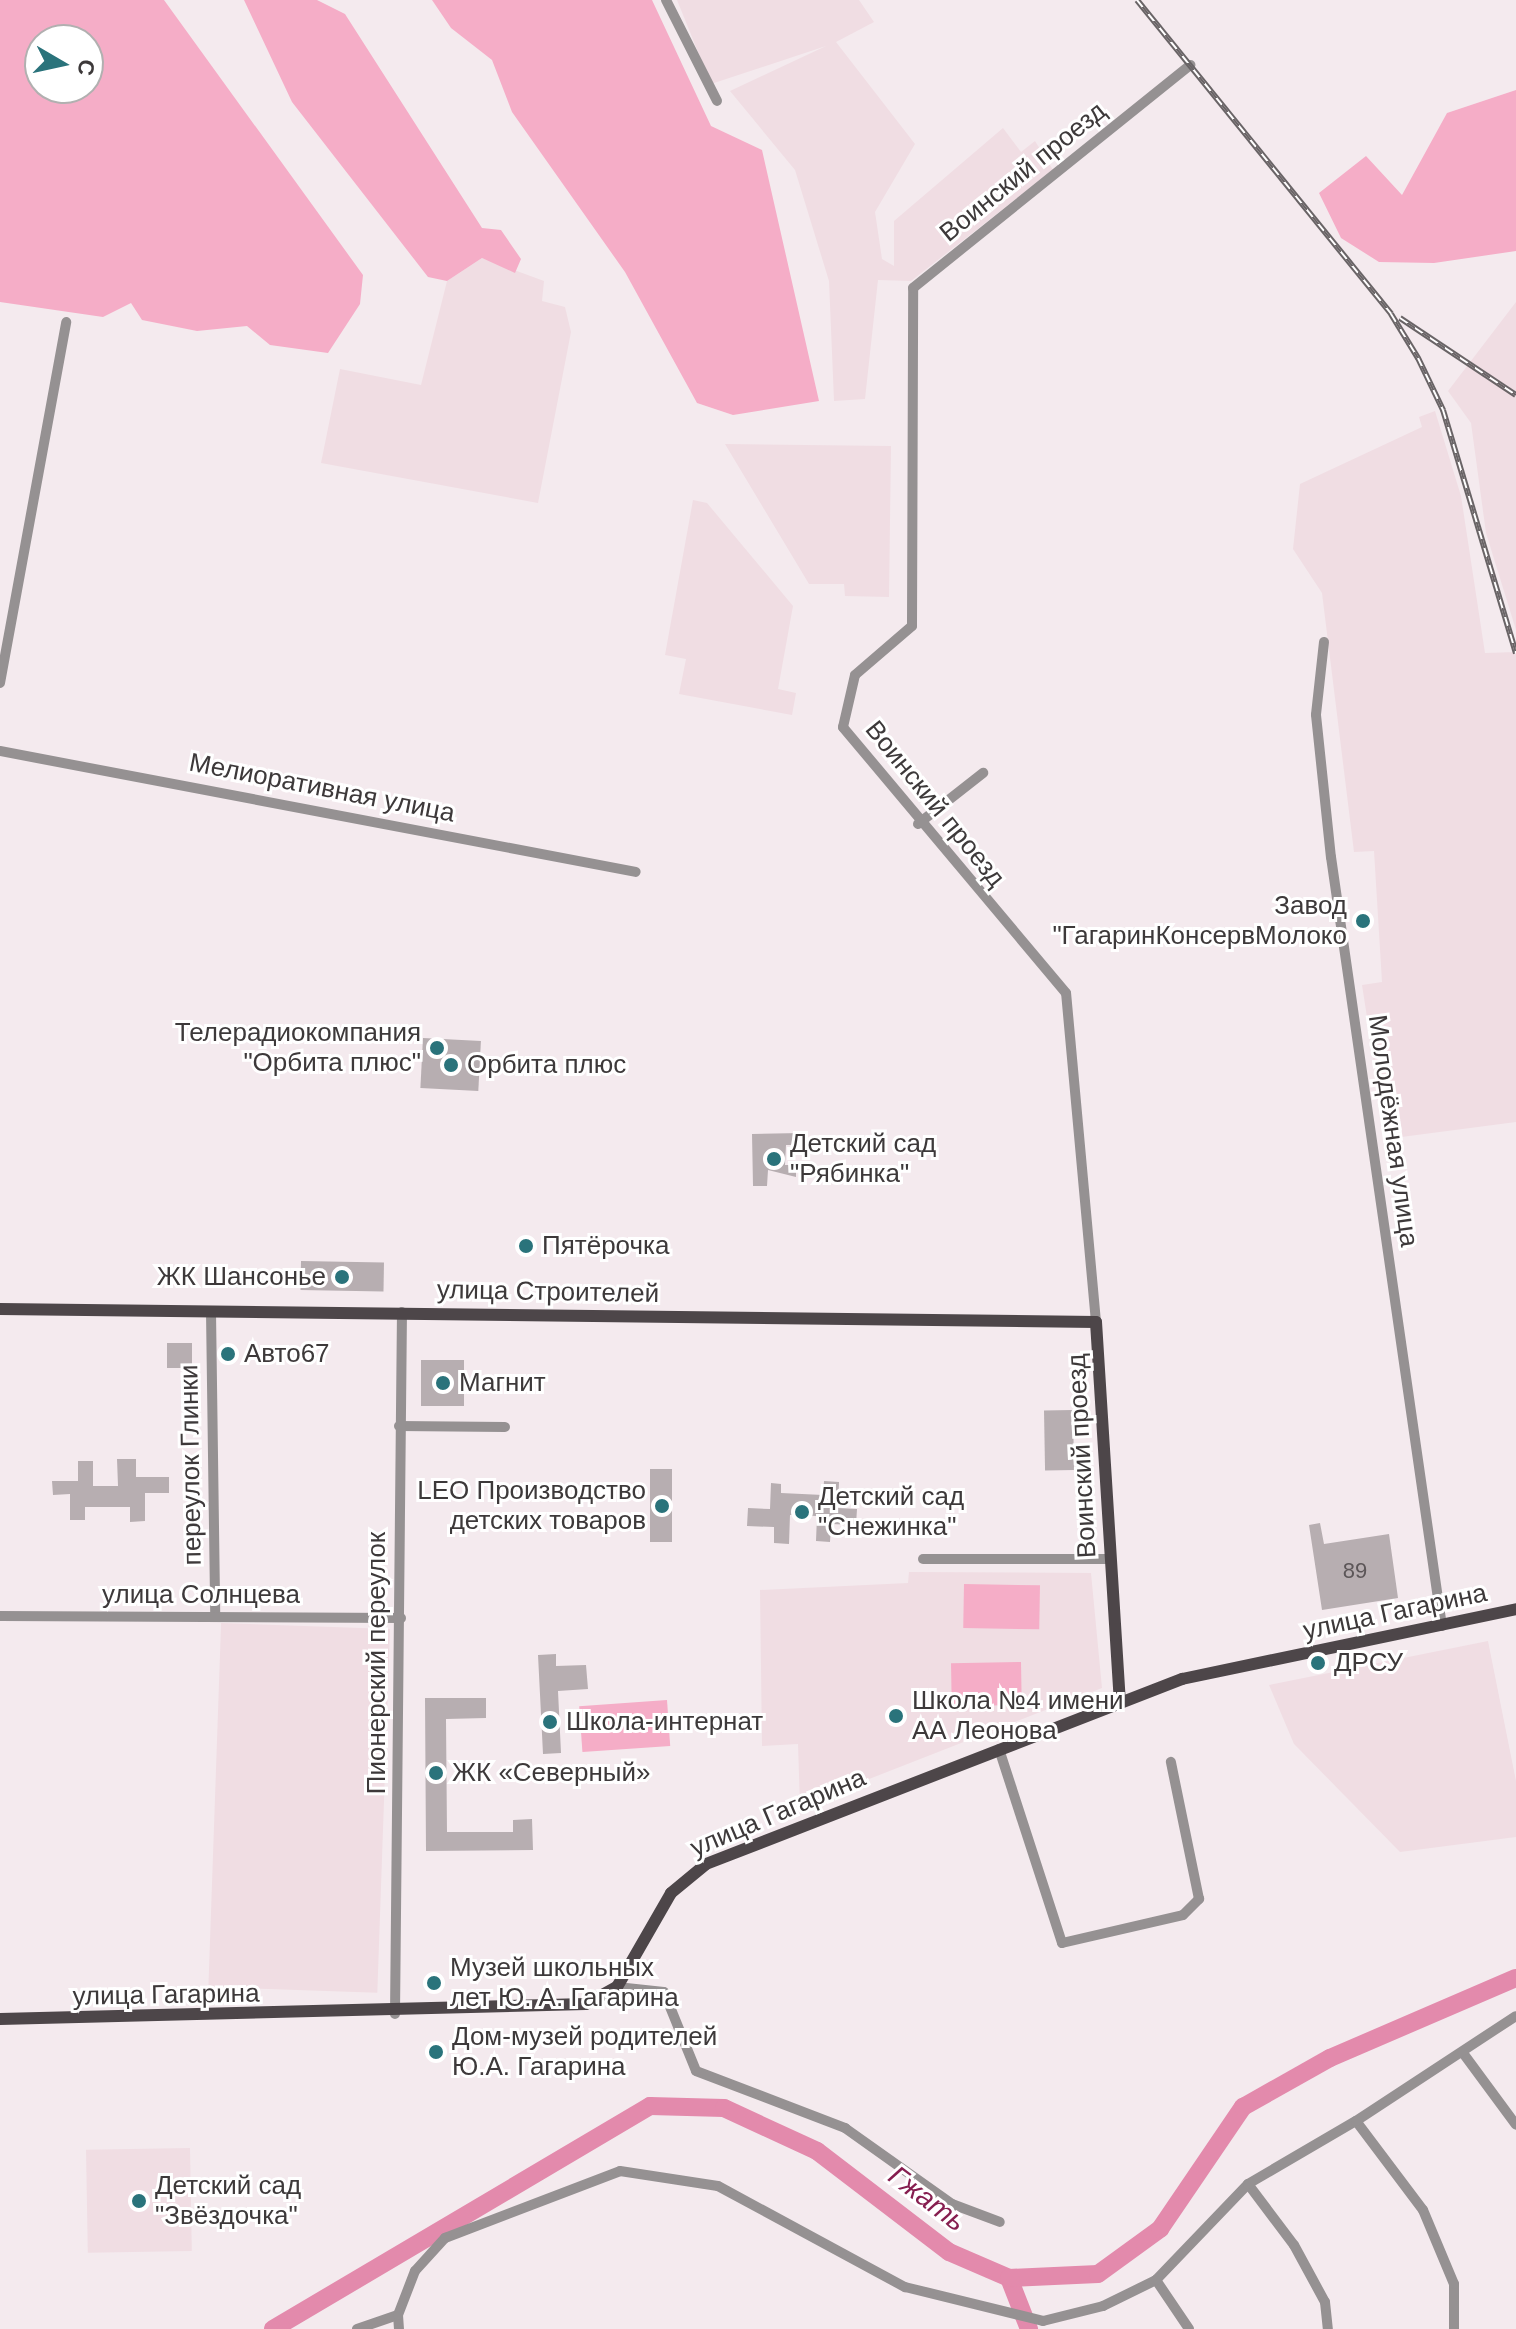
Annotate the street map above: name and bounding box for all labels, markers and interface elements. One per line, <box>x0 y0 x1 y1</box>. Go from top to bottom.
north arrow <box>24 24 104 104</box>
text: С <box>73 58 100 77</box>
street label: Воинский проезд <box>934 95 1112 249</box>
street label: Воинский проезд <box>858 715 1012 893</box>
street label: Мелиоративная улица <box>187 747 457 829</box>
place label: Завод "ГагаринКонсервМолоко <box>1052 890 1347 952</box>
marker: Завод "ГагаринКонсервМолоко <box>1354 912 1372 930</box>
street label: Молодёжная улица <box>1361 1013 1425 1249</box>
place label: Телерадиокомпания "Орбита плюс" <box>175 1017 421 1078</box>
marker: Телерадиокомпания "Орбита плюс" <box>428 1039 446 1057</box>
place label: Орбита плюс <box>467 1049 626 1081</box>
marker: Орбита плюс <box>442 1056 460 1074</box>
place label: Детский сад "Рябинка" <box>790 1128 936 1190</box>
marker: Детский сад "Рябинка" <box>765 1150 783 1168</box>
place label: Пятёрочка <box>542 1230 669 1262</box>
marker: Пятёрочка <box>517 1237 535 1255</box>
place label: ЖК Шансонье <box>157 1261 326 1293</box>
marker: ЖК Шансонье <box>333 1268 351 1286</box>
street label: улица Строителей <box>437 1274 659 1310</box>
place label: Авто67 <box>244 1338 330 1370</box>
marker: Авто67 <box>219 1345 237 1363</box>
street label: Воинский проезд <box>1061 1353 1103 1559</box>
street label: переулок Глинки <box>174 1364 208 1566</box>
place label: Магнит <box>459 1367 546 1399</box>
marker: Магнит <box>434 1374 452 1392</box>
place label: LEO Производство детских товаров <box>417 1475 646 1536</box>
place label: Детский сад "Снежинка" <box>818 1481 964 1542</box>
marker: LEO Производство детских товаров <box>653 1497 671 1515</box>
marker: Детский сад "Снежинка" <box>793 1503 811 1521</box>
street label: Пионерский переулок <box>361 1532 393 1794</box>
house number: 89 <box>1343 1558 1367 1584</box>
street label: улица Гагарина <box>1300 1577 1490 1647</box>
street label: улица Солнцева <box>102 1579 300 1611</box>
place label: ДРСУ <box>1334 1647 1403 1679</box>
marker: ДРСУ <box>1309 1654 1327 1672</box>
place label: Школа №4 имени АА Леонова <box>912 1685 1124 1746</box>
place label: Школа-интернат <box>566 1706 763 1738</box>
marker: Школа №4 имени АА Леонова <box>887 1707 905 1725</box>
marker: Школа-интернат <box>541 1713 559 1731</box>
place label: ЖК «Северный» <box>452 1757 651 1789</box>
street label: улица Гагарина <box>686 1762 870 1864</box>
marker: ЖК «Северный» <box>427 1764 445 1782</box>
place label: Музей школьных лет Ю. А. Гагарина <box>450 1952 679 2014</box>
marker: Музей школьных лет Ю. А. Гагарина <box>425 1974 443 1992</box>
street label: улица Гагарина <box>72 1978 260 2012</box>
place label: Дом-музей родителей Ю.А. Гагарина <box>452 2021 717 2082</box>
marker: Дом-музей родителей Ю.А. Гагарина <box>427 2043 445 2061</box>
water label: Гжать <box>882 2159 972 2239</box>
place label: Детский сад "Звёздочка" <box>155 2170 301 2232</box>
marker: Детский сад "Звёздочка" <box>130 2192 148 2210</box>

